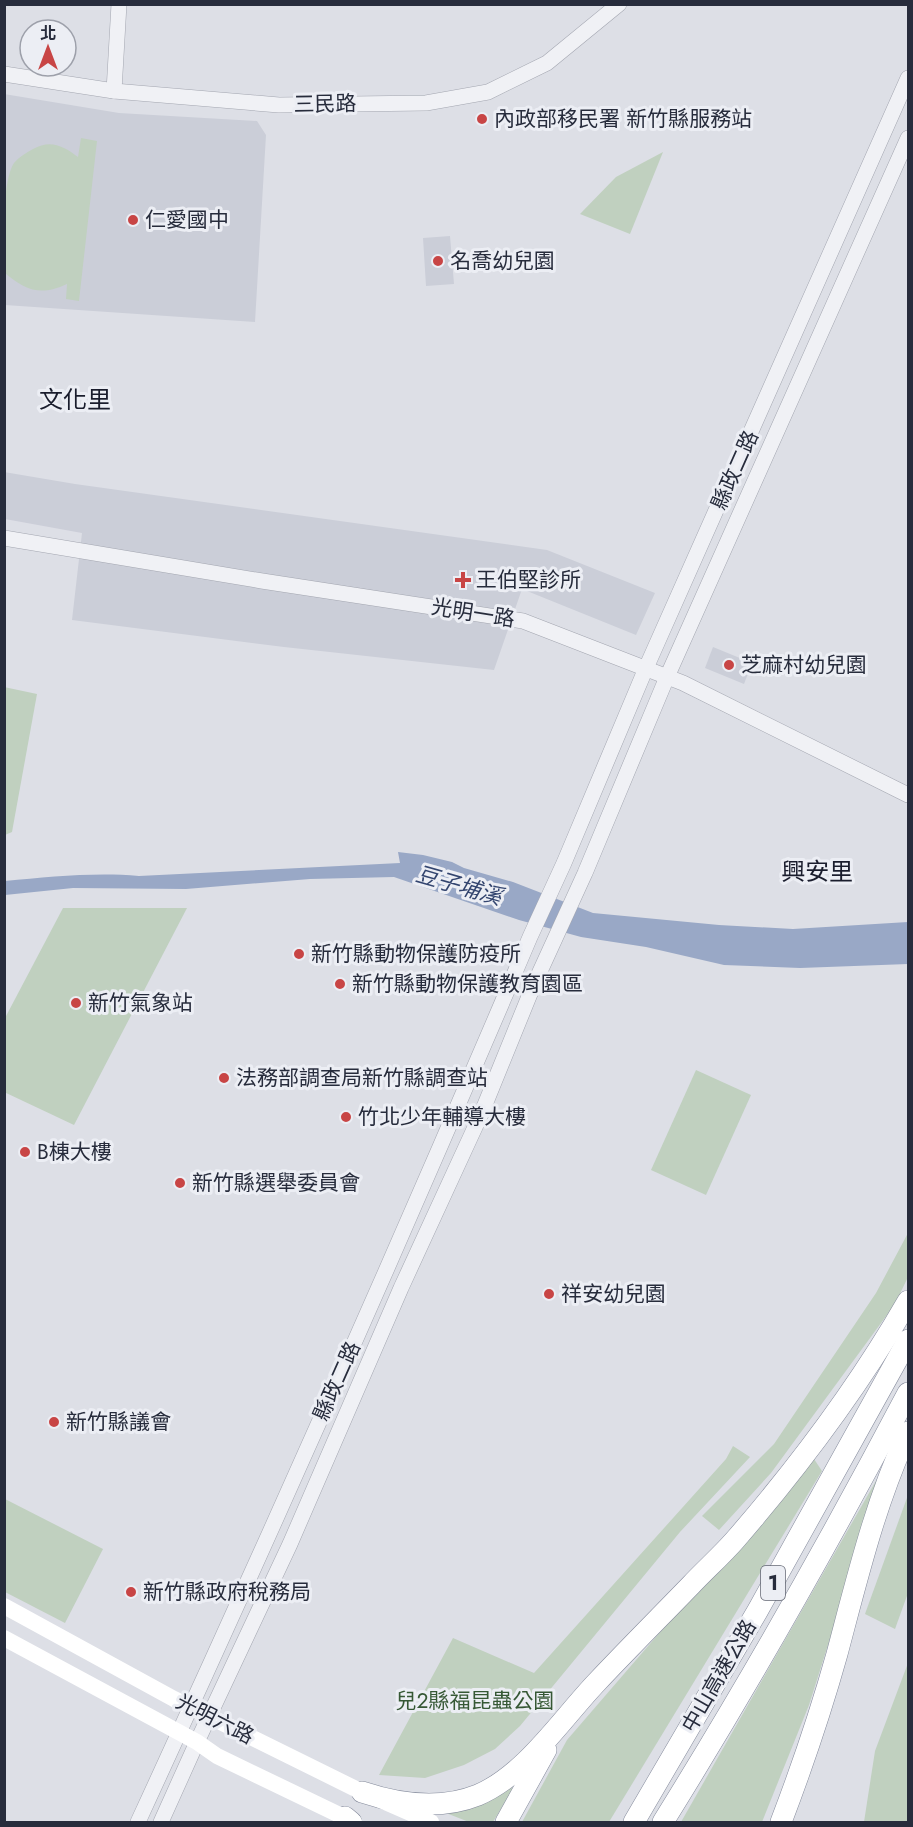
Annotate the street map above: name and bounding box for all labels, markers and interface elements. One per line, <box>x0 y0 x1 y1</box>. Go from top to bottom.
north arrow <box>18 18 78 78</box>
text: 北 <box>40 22 56 45</box>
street label: 三民路 <box>293 88 357 120</box>
place label: 內政部移民署 新竹縣服務站 <box>494 104 752 134</box>
marker: 內政部移民署 新竹縣服務站 <box>475 112 489 126</box>
place label: 仁愛國中 <box>145 205 229 235</box>
marker: 仁愛國中 <box>126 213 140 227</box>
place label: 名喬幼兒園 <box>450 246 555 276</box>
marker: 名喬幼兒園 <box>431 254 445 268</box>
district label: 文化里 <box>39 382 111 417</box>
street label: 縣政二路 <box>704 426 766 514</box>
place label: 王伯堅診所 <box>476 565 581 595</box>
marker: 王伯堅診所 <box>454 571 472 589</box>
street label: 光明一路 <box>429 592 517 634</box>
place label: 芝麻村幼兒園 <box>741 650 867 680</box>
marker: 芝麻村幼兒園 <box>722 658 736 672</box>
district label: 興安里 <box>781 854 853 889</box>
water label: 豆子埔溪 <box>412 857 509 913</box>
place label: 新竹縣動物保護防疫所 <box>311 939 521 969</box>
marker: 新竹縣動物保護防疫所 <box>292 947 306 961</box>
place label: 新竹縣動物保護教育園區 <box>352 969 583 999</box>
marker: 新竹縣動物保護教育園區 <box>333 977 347 991</box>
place label: 新竹氣象站 <box>88 988 193 1018</box>
marker: 新竹氣象站 <box>69 996 83 1010</box>
place label: 法務部調查局新竹縣調查站 <box>236 1063 488 1093</box>
marker: 法務部調查局新竹縣調查站 <box>217 1071 231 1085</box>
place label: 竹北少年輔導大樓 <box>358 1102 526 1132</box>
marker: 竹北少年輔導大樓 <box>339 1110 353 1124</box>
place label: B棟大樓 <box>37 1137 112 1167</box>
marker: B棟大樓 <box>18 1145 32 1159</box>
place label: 新竹縣選舉委員會 <box>192 1168 360 1198</box>
marker: 新竹縣選舉委員會 <box>173 1176 187 1190</box>
place label: 祥安幼兒園 <box>561 1279 666 1309</box>
marker: 祥安幼兒園 <box>542 1287 556 1301</box>
street label: 縣政二路 <box>306 1337 368 1425</box>
place label: 新竹縣議會 <box>66 1407 171 1437</box>
marker: 新竹縣議會 <box>47 1415 61 1429</box>
road number: 1 <box>761 1566 785 1600</box>
place label: 新竹縣政府稅務局 <box>143 1577 311 1607</box>
marker: 新竹縣政府稅務局 <box>124 1585 138 1599</box>
street label: 中山高速公路 <box>675 1614 763 1738</box>
park label: 兒2縣福昆蟲公園 <box>396 1686 554 1716</box>
street label: 光明六路 <box>171 1687 259 1751</box>

